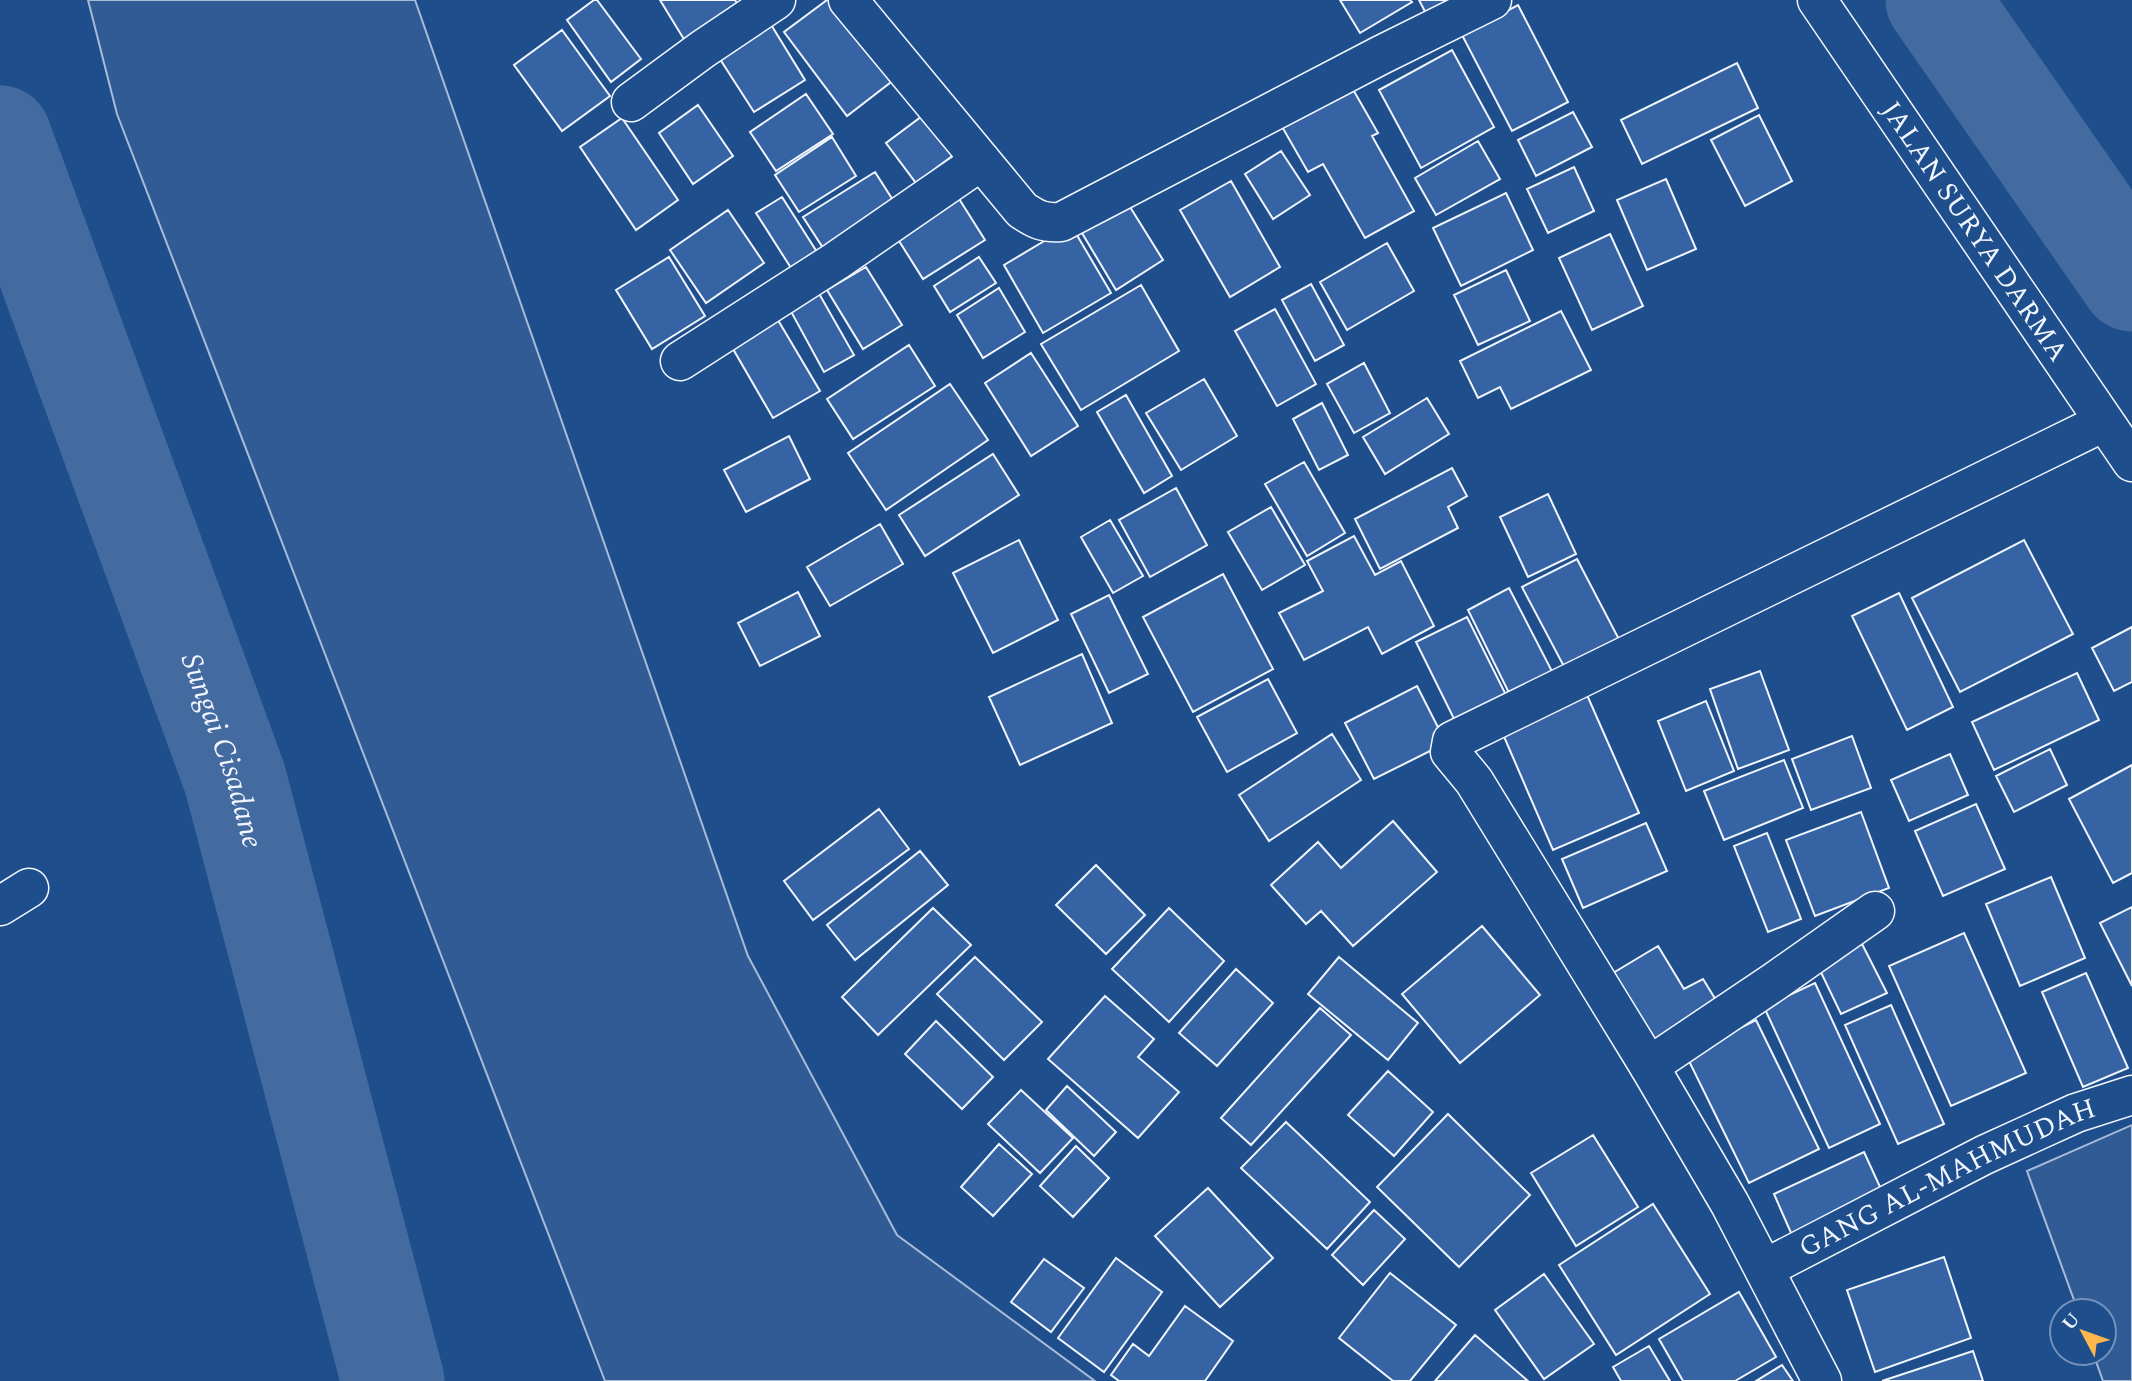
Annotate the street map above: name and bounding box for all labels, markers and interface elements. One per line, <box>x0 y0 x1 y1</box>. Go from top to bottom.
street label: JALAN SURYA DARMA <box>1870 92 2079 371</box>
water label: Sungai Cisadane <box>168 647 275 854</box>
street label: GANG AL-MAHMUDAH <box>1791 1087 2101 1269</box>
north arrow <box>2048 1297 2118 1367</box>
text: U <box>2055 1306 2088 1337</box>

